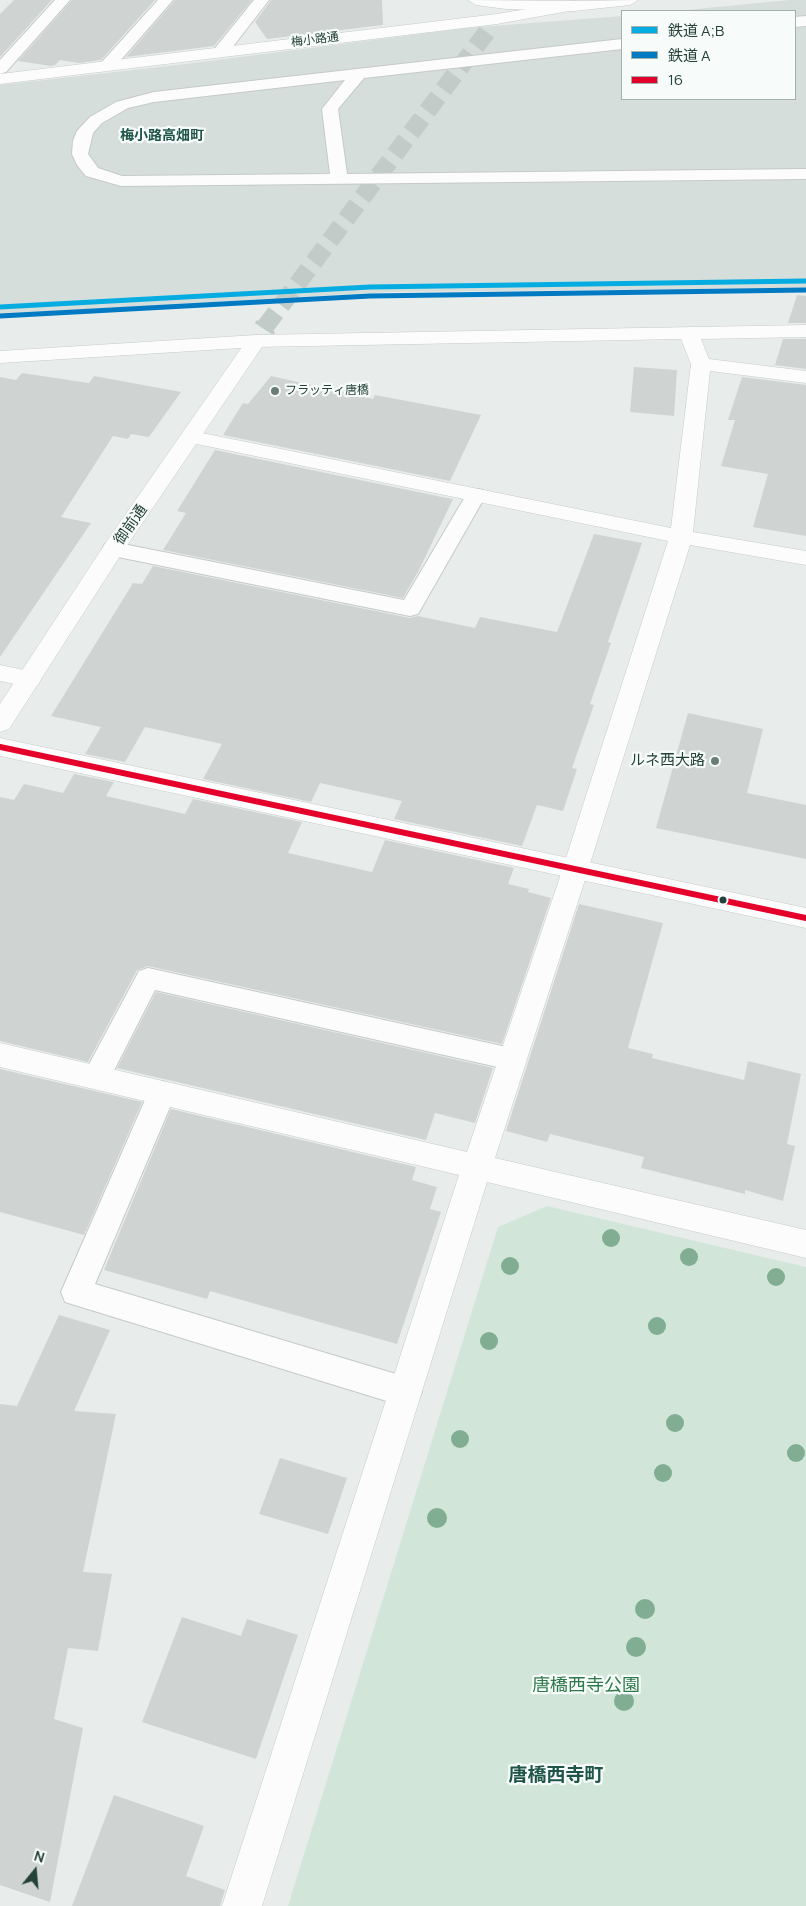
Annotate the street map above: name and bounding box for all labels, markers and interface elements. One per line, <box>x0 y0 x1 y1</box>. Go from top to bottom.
legend <box>621 10 796 100</box>
text: 鉄道 A;B <box>668 20 724 41</box>
street label: 梅小路通 <box>290 30 340 50</box>
text: 鉄道 A <box>668 45 711 66</box>
text: 16 <box>668 69 683 90</box>
district label: 梅小路高畑町 <box>120 128 204 144</box>
place label: フラッティ唐橋 <box>285 384 369 398</box>
marker: フラッティ唐橋 <box>269 385 281 397</box>
street label: 御前通 <box>111 501 151 549</box>
place label: ルネ西大路 <box>630 752 705 770</box>
marker: ルネ西大路 <box>709 755 721 767</box>
unlabelled marker <box>718 895 728 905</box>
park label: 唐橋西寺公園 <box>532 1675 640 1697</box>
district label: 唐橋西寺町 <box>509 1765 603 1787</box>
north arrow <box>10 1846 60 1896</box>
text: N <box>32 1846 47 1867</box>

